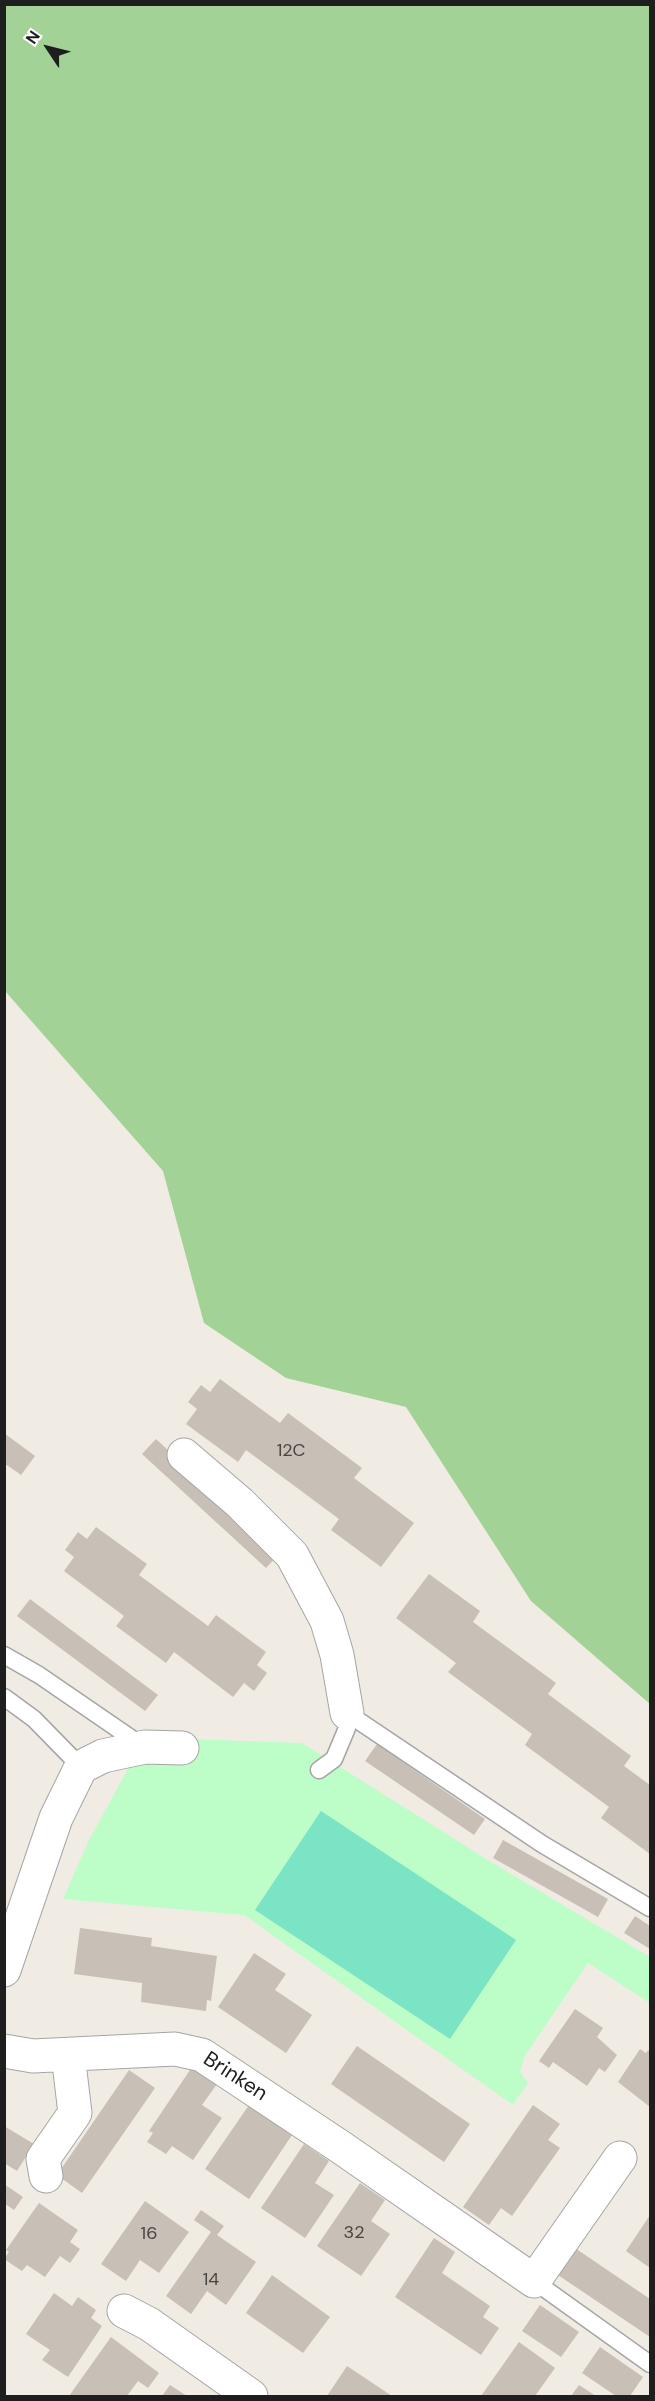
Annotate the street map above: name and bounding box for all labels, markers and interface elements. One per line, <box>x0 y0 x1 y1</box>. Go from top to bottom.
north arrow <box>18 18 78 78</box>
text: N <box>21 27 45 48</box>
house number: 12C <box>277 1440 305 1462</box>
street label: Brinken <box>198 2047 272 2107</box>
house number: 32 <box>343 2222 365 2244</box>
house number: 16 <box>141 2223 157 2245</box>
house number: 14 <box>203 2269 219 2291</box>

